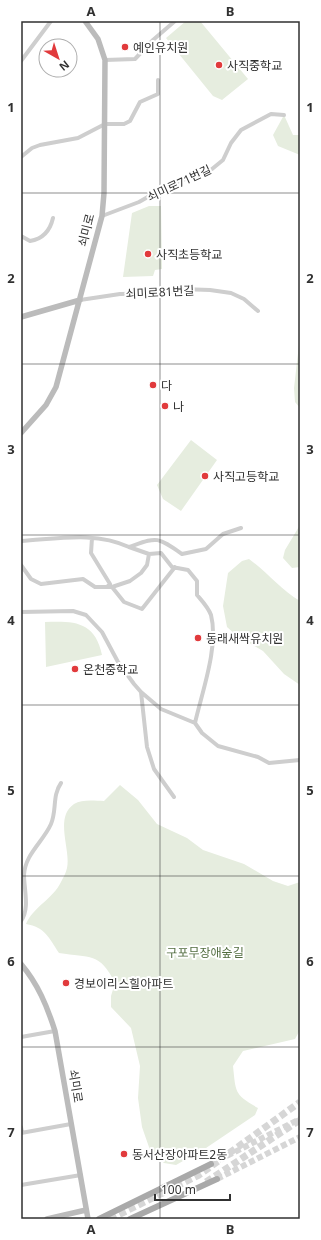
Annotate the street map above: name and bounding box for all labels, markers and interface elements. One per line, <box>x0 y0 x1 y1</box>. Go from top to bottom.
text: A <box>87 2 96 20</box>
text: B <box>226 2 234 20</box>
north arrow <box>38 38 78 78</box>
place label: 예인유치원 <box>133 39 188 56</box>
marker: 예인유치원 <box>120 42 130 52</box>
place label: 사직중학교 <box>227 57 282 74</box>
text: N <box>56 58 73 75</box>
marker: 사직중학교 <box>214 60 224 70</box>
text: 1 <box>7 98 15 116</box>
text: 1 <box>306 98 314 116</box>
street label: 쇠미로71번길 <box>144 161 214 205</box>
street label: 쇠미로 <box>74 212 98 248</box>
place label: 사직초등학교 <box>156 246 222 263</box>
marker: 사직초등학교 <box>143 249 153 259</box>
text: 2 <box>7 269 15 287</box>
text: 2 <box>306 269 314 287</box>
street label: 쇠미로81번길 <box>125 282 195 302</box>
place label: 다 <box>161 377 172 394</box>
marker: 다 <box>148 380 158 390</box>
place label: 나 <box>173 398 184 415</box>
marker: 나 <box>160 401 170 411</box>
text: 3 <box>7 440 15 458</box>
text: 3 <box>306 440 314 458</box>
place label: 사직고등학교 <box>213 468 279 485</box>
marker: 사직고등학교 <box>200 471 210 481</box>
text: 4 <box>7 611 15 629</box>
text: 4 <box>306 611 314 629</box>
place label: 동래새싹유치원 <box>206 630 283 647</box>
marker: 동래새싹유치원 <box>193 633 203 643</box>
place label: 온천중학교 <box>83 661 138 678</box>
marker: 온천중학교 <box>70 664 80 674</box>
text: 5 <box>7 781 15 799</box>
text: 5 <box>306 781 314 799</box>
park label: 구포무장애숲길 <box>166 944 244 961</box>
text: 6 <box>7 952 15 970</box>
text: 6 <box>306 952 314 970</box>
place label: 경보이리스힐아파트 <box>74 975 173 992</box>
marker: 경보이리스힐아파트 <box>61 978 71 988</box>
street label: 쇠미로 <box>65 1068 87 1104</box>
text: 7 <box>7 1123 15 1141</box>
text: 7 <box>306 1123 314 1141</box>
place label: 동서산장아파트2동 <box>132 1146 227 1163</box>
marker: 동서산장아파트2동 <box>119 1149 129 1159</box>
scale bar <box>155 1176 230 1202</box>
text: 100 m <box>161 1181 196 1198</box>
text: A <box>87 1220 96 1238</box>
text: B <box>226 1220 234 1238</box>

